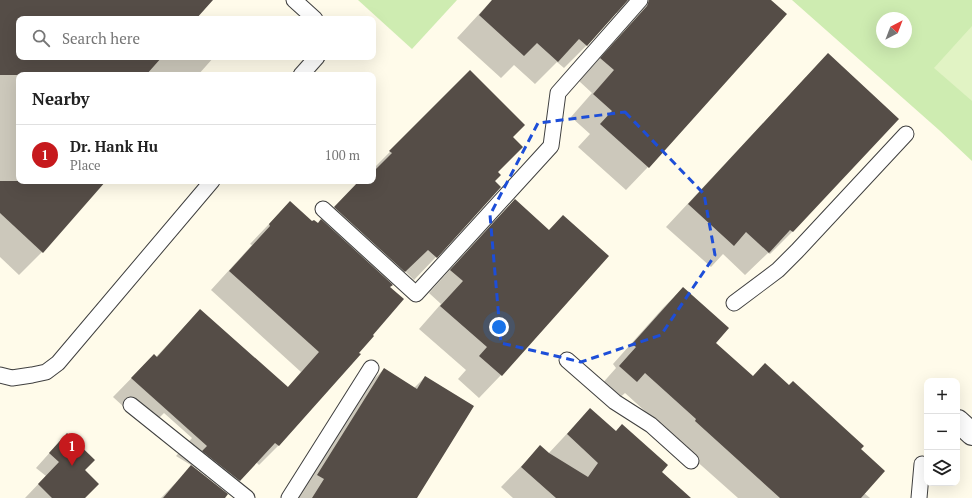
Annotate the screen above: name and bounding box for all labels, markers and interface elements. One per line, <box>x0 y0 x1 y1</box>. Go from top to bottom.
north arrow <box>876 12 912 48</box>
search box <box>16 16 376 60</box>
icon: search <box>30 27 52 49</box>
text: Search here <box>62 28 140 48</box>
text: Nearby <box>32 87 90 110</box>
text: Dr. Hank Hu <box>70 136 158 156</box>
text: 1 <box>41 146 49 164</box>
text: 100 m <box>325 146 360 164</box>
text: Place <box>70 156 101 174</box>
your location <box>489 317 509 337</box>
map controls <box>924 378 960 486</box>
button: + <box>924 378 960 414</box>
button: − <box>924 414 960 450</box>
pin: 1 <box>59 433 85 466</box>
button: layers <box>924 450 960 486</box>

